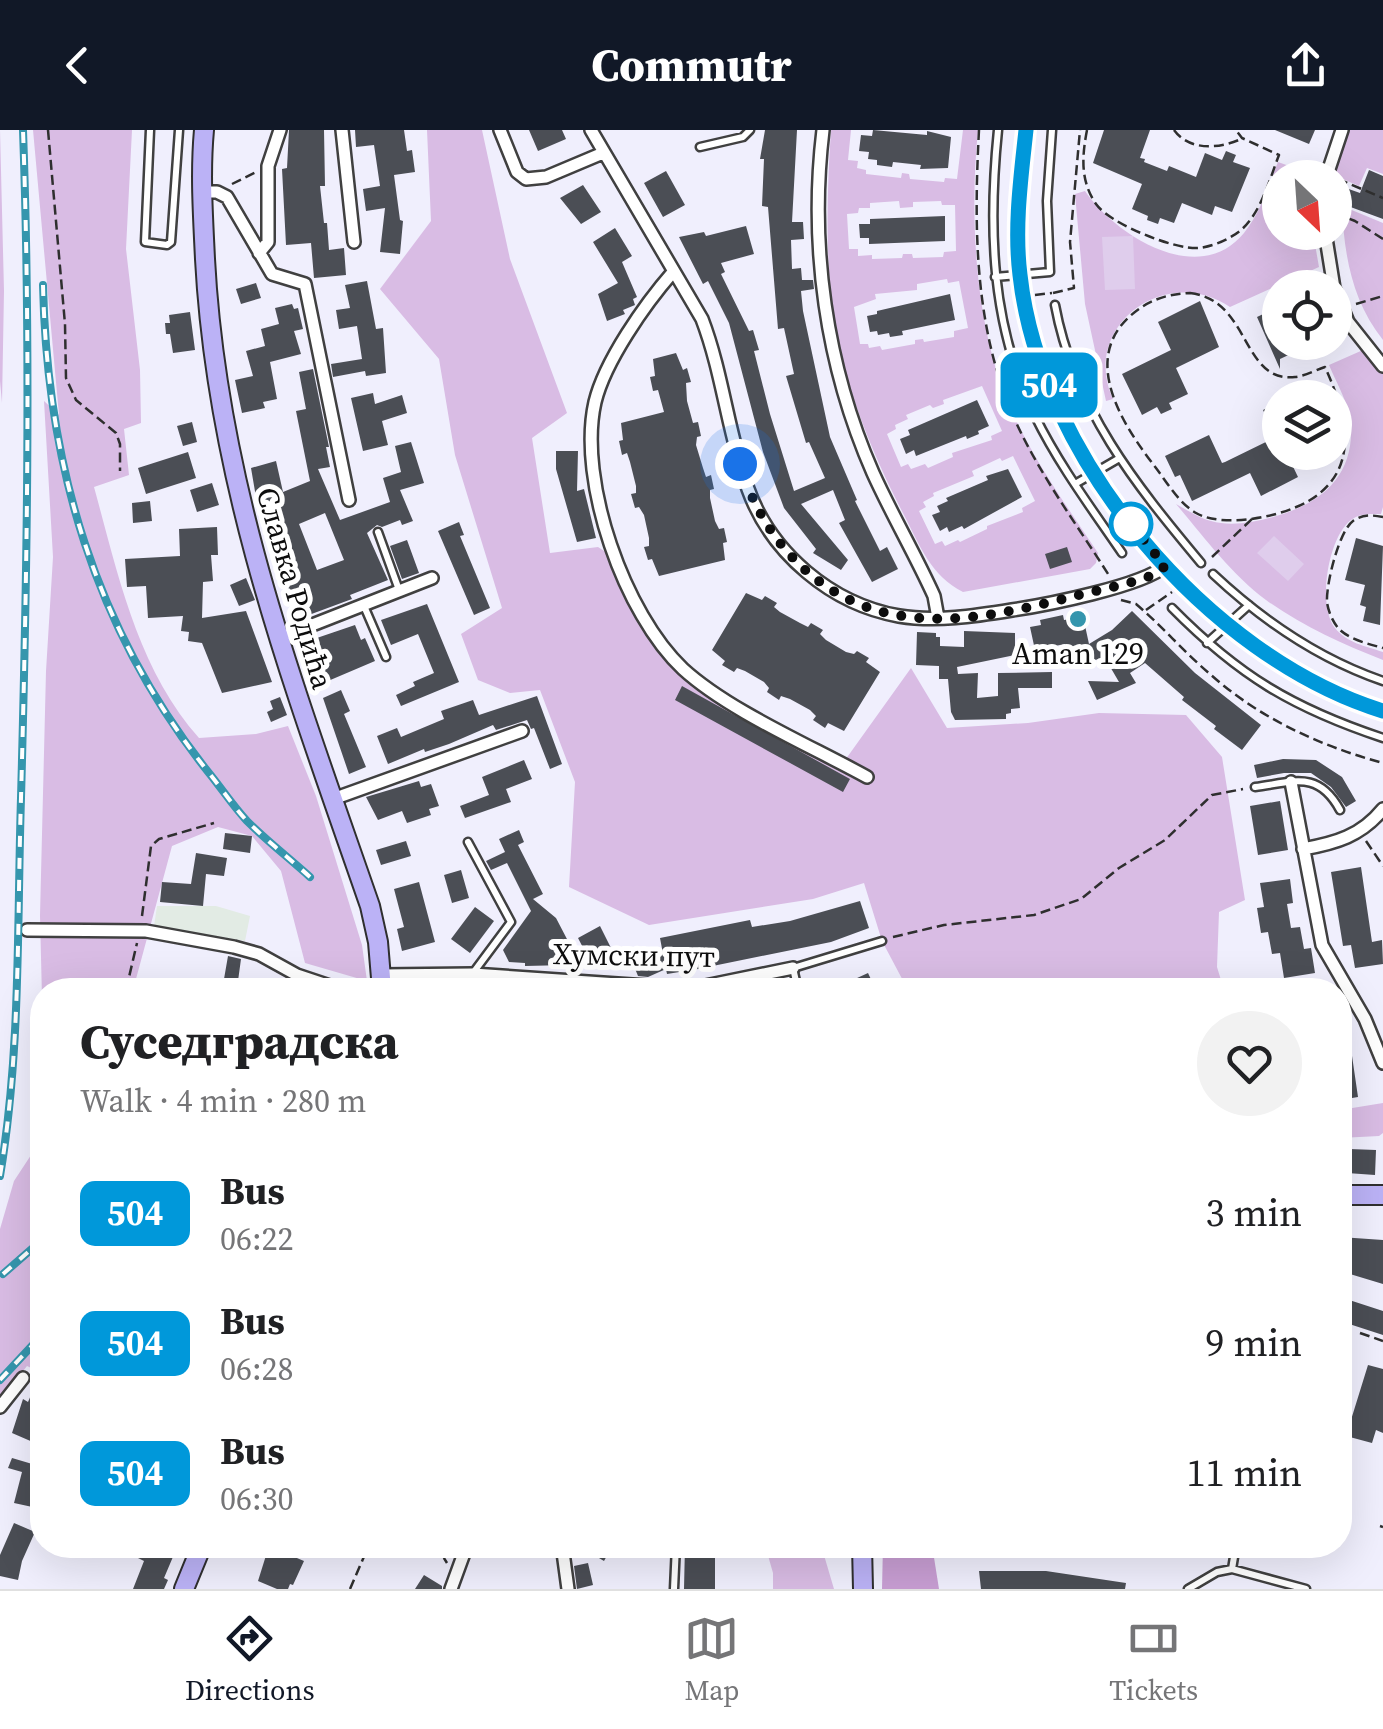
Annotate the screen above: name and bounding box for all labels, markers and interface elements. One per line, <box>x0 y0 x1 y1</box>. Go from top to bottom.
text: Commutr <box>591 34 792 96</box>
icon: back <box>50 38 105 93</box>
icon: share <box>1278 38 1333 93</box>
north arrow <box>1262 160 1352 250</box>
map controls <box>1262 160 1352 470</box>
button: locate <box>1262 270 1352 360</box>
line badge: 504 <box>992 352 1106 418</box>
text: 504 <box>1021 361 1077 409</box>
button: layers <box>1262 380 1352 470</box>
your location <box>715 439 765 489</box>
street label: Славка Родића <box>247 482 344 694</box>
unlabelled marker <box>1110 503 1152 545</box>
marker: Aman 129 <box>1067 608 1089 630</box>
place label: Aman 129 <box>1012 633 1144 674</box>
street label: Хумски пут <box>553 933 716 977</box>
text: Суседградска <box>80 1008 398 1074</box>
button: heart <box>1197 1011 1302 1116</box>
text: Walk · 4 min · 280 m <box>80 1079 366 1123</box>
text: Bus <box>220 1165 285 1217</box>
text: 3 min <box>1206 1187 1302 1239</box>
text: 504 <box>107 1189 163 1237</box>
text: 06:22 <box>220 1217 294 1261</box>
text: Bus <box>220 1295 285 1347</box>
text: 9 min <box>1206 1317 1302 1369</box>
text: 504 <box>107 1319 163 1367</box>
text: 06:28 <box>220 1347 294 1391</box>
text: Bus <box>220 1425 285 1477</box>
text: 11 min <box>1187 1447 1302 1499</box>
text: 504 <box>107 1449 163 1497</box>
text: 06:30 <box>220 1477 294 1521</box>
tab: Directions <box>185 1611 315 1709</box>
tab: Map <box>684 1611 739 1709</box>
tab: Tickets <box>1109 1611 1198 1709</box>

